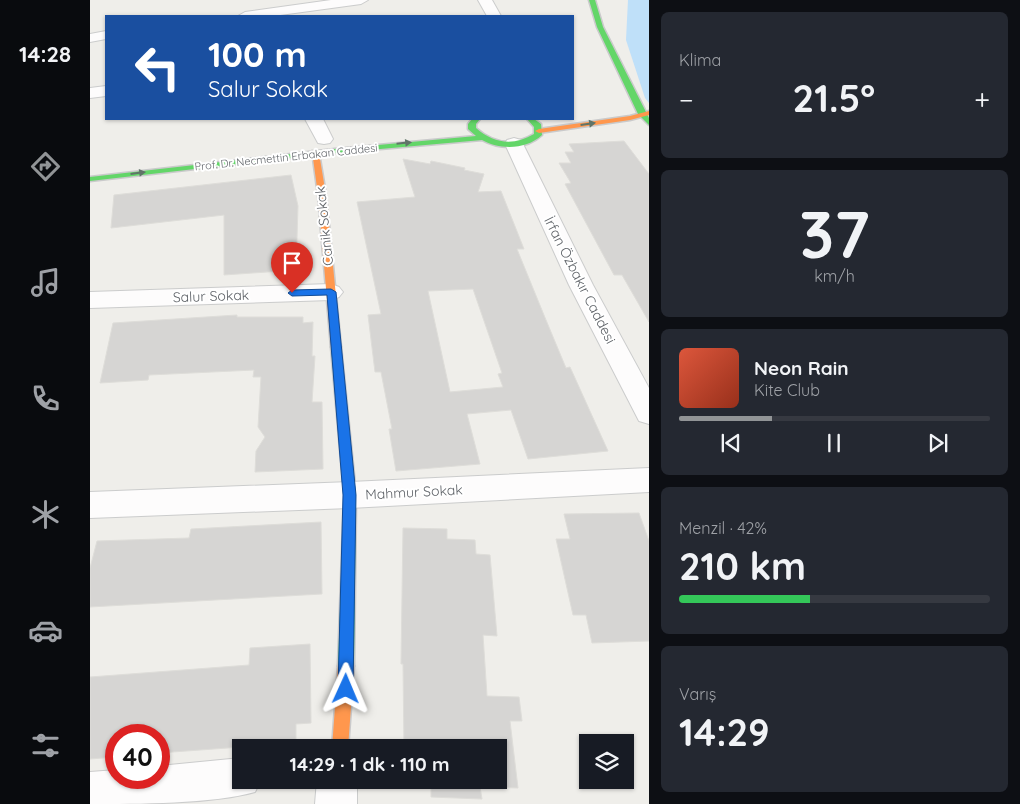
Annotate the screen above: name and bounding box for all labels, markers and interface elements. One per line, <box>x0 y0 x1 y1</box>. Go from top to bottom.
text: 100 m <box>208 32 307 76</box>
icon: left <box>125 35 190 100</box>
text: 14:28 <box>19 40 71 68</box>
text: Klima <box>679 50 721 70</box>
text: 21.5° <box>793 74 875 122</box>
text: Salur Sokak <box>208 75 328 103</box>
text: − <box>679 82 694 117</box>
text: + <box>974 82 990 117</box>
one-way arrow <box>580 120 596 128</box>
one-way arrow <box>397 139 413 147</box>
street label: Prof. Dr. Necmettin Erbakan Caddesi <box>194 140 378 174</box>
icon: directions <box>28 149 63 184</box>
one-way arrow <box>131 169 147 177</box>
street label: Canik Sokak <box>311 185 337 267</box>
text: 37 <box>799 193 870 274</box>
street label: İrfan Özbakır Caddesi <box>540 213 620 347</box>
pin <box>271 242 313 293</box>
icon: arrive <box>278 249 306 277</box>
icon: music <box>28 265 63 300</box>
text: km/h <box>814 266 855 286</box>
street label: Salur Sokak <box>172 286 250 306</box>
text: Neon Rain <box>754 356 849 380</box>
text: Kite Club <box>754 380 820 400</box>
icon: phone <box>28 381 63 416</box>
icon: previous <box>717 429 745 457</box>
icon: pause <box>820 429 848 457</box>
icon: next <box>924 429 952 457</box>
street label: Mahmur Sokak <box>365 480 463 504</box>
icon: climate <box>28 497 63 532</box>
text: Menzil · 42% <box>679 518 767 538</box>
text: 210 km <box>679 542 806 590</box>
icon: car <box>28 613 63 648</box>
position arrow <box>319 662 371 714</box>
text: Varış <box>679 684 716 704</box>
text: 14:29 <box>679 708 770 756</box>
speed limit sign: 40 <box>105 724 170 789</box>
icon: filters <box>28 728 63 763</box>
map controls <box>579 734 634 789</box>
button: layers <box>579 734 634 789</box>
text: 14:29 · 1 dk · 110 m <box>290 752 449 776</box>

